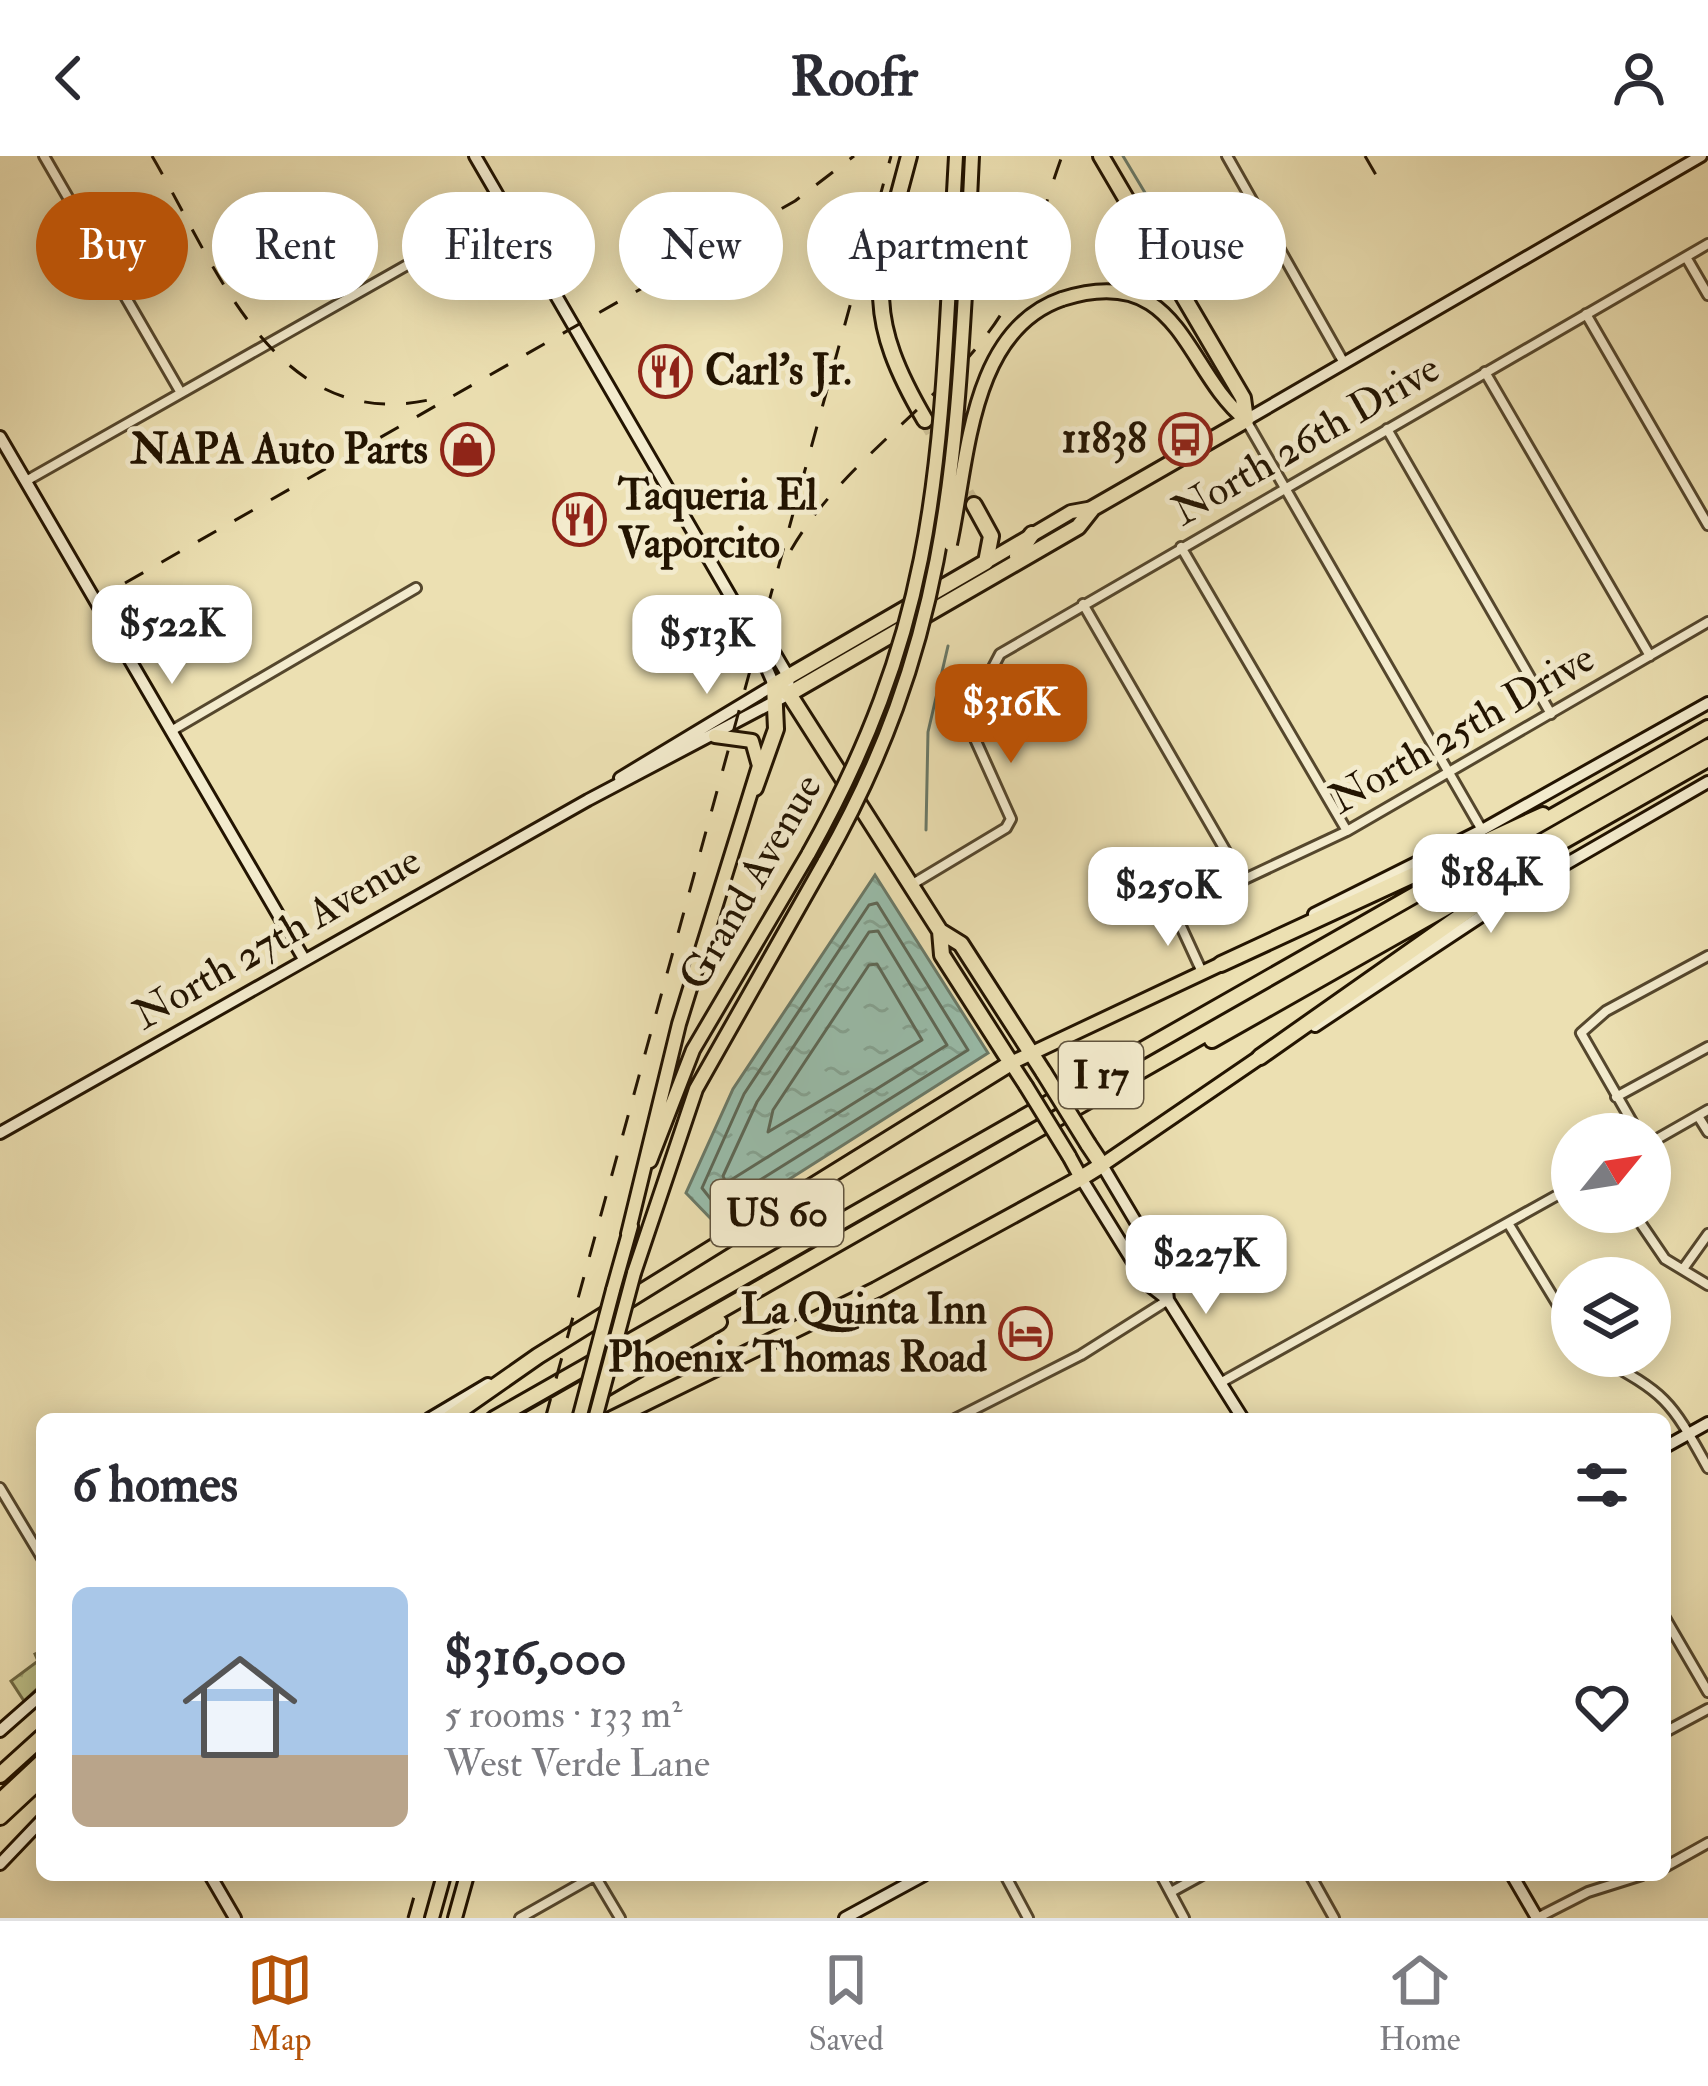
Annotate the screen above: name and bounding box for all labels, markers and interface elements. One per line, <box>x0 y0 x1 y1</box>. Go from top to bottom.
text: Roofr <box>790 44 918 112</box>
icon: back <box>36 45 102 111</box>
icon: person <box>1606 45 1672 111</box>
chip: Buy <box>36 192 188 300</box>
chip: Rent <box>212 192 378 300</box>
chip: Filters <box>402 192 595 300</box>
chip: New <box>619 192 783 300</box>
chip: Apartment <box>807 192 1071 300</box>
chip: House <box>1095 192 1286 300</box>
street label: North 26th Drive <box>1163 342 1449 538</box>
restaurant icon: Carl's Jr. <box>638 343 694 399</box>
place label: Carl's Jr. <box>705 345 852 397</box>
bus stop icon: 11838 <box>1158 411 1214 467</box>
place label: 11838 <box>1061 413 1147 465</box>
shop icon: NAPA Auto Parts <box>439 422 495 478</box>
place label: NAPA Auto Parts <box>130 424 428 476</box>
place label: Taqueria El Vaporcito <box>617 470 817 570</box>
restaurant icon: Taqueria El Vaporcito <box>551 492 607 548</box>
pin: $522K <box>88 585 256 687</box>
pin: $513K <box>623 595 791 697</box>
text: $522K <box>119 599 225 648</box>
text: $513K <box>659 609 755 658</box>
street label: North 25th Drive <box>1320 632 1604 826</box>
pin: $316K <box>927 664 1095 766</box>
text: $316K <box>962 678 1060 727</box>
street label: Grand Avenue <box>668 765 834 999</box>
pin: $184K <box>1407 834 1575 936</box>
street label: North 27th Avenue <box>124 835 430 1041</box>
pin: $250K <box>1084 847 1252 949</box>
text: $184K <box>1440 848 1542 897</box>
text: $250K <box>1115 861 1221 910</box>
road number: I 17 <box>1059 1042 1143 1108</box>
north arrow <box>1551 1113 1671 1233</box>
map controls <box>1551 1113 1671 1377</box>
road number: US 60 <box>711 1180 843 1246</box>
pin: $227K <box>1122 1215 1290 1317</box>
text: $227K <box>1153 1229 1259 1278</box>
button: layers <box>1551 1257 1671 1377</box>
place label: La Quinta Inn Phoenix Thomas Road <box>608 1284 987 1384</box>
hotel icon: La Quinta Inn Phoenix Thomas Road <box>998 1306 1054 1362</box>
icon: filters <box>1569 1452 1635 1518</box>
text: 6 homes <box>72 1453 238 1517</box>
text: $316,000 <box>444 1626 627 1690</box>
icon: home <box>168 1635 312 1779</box>
icon: heart <box>1569 1674 1635 1740</box>
text: 5 rooms · 133 m² <box>444 1690 682 1739</box>
text: West Verde Lane <box>444 1739 710 1788</box>
tab: Map <box>247 1947 313 2060</box>
tab: Saved <box>808 1947 884 2060</box>
tab: Home <box>1379 1947 1461 2060</box>

